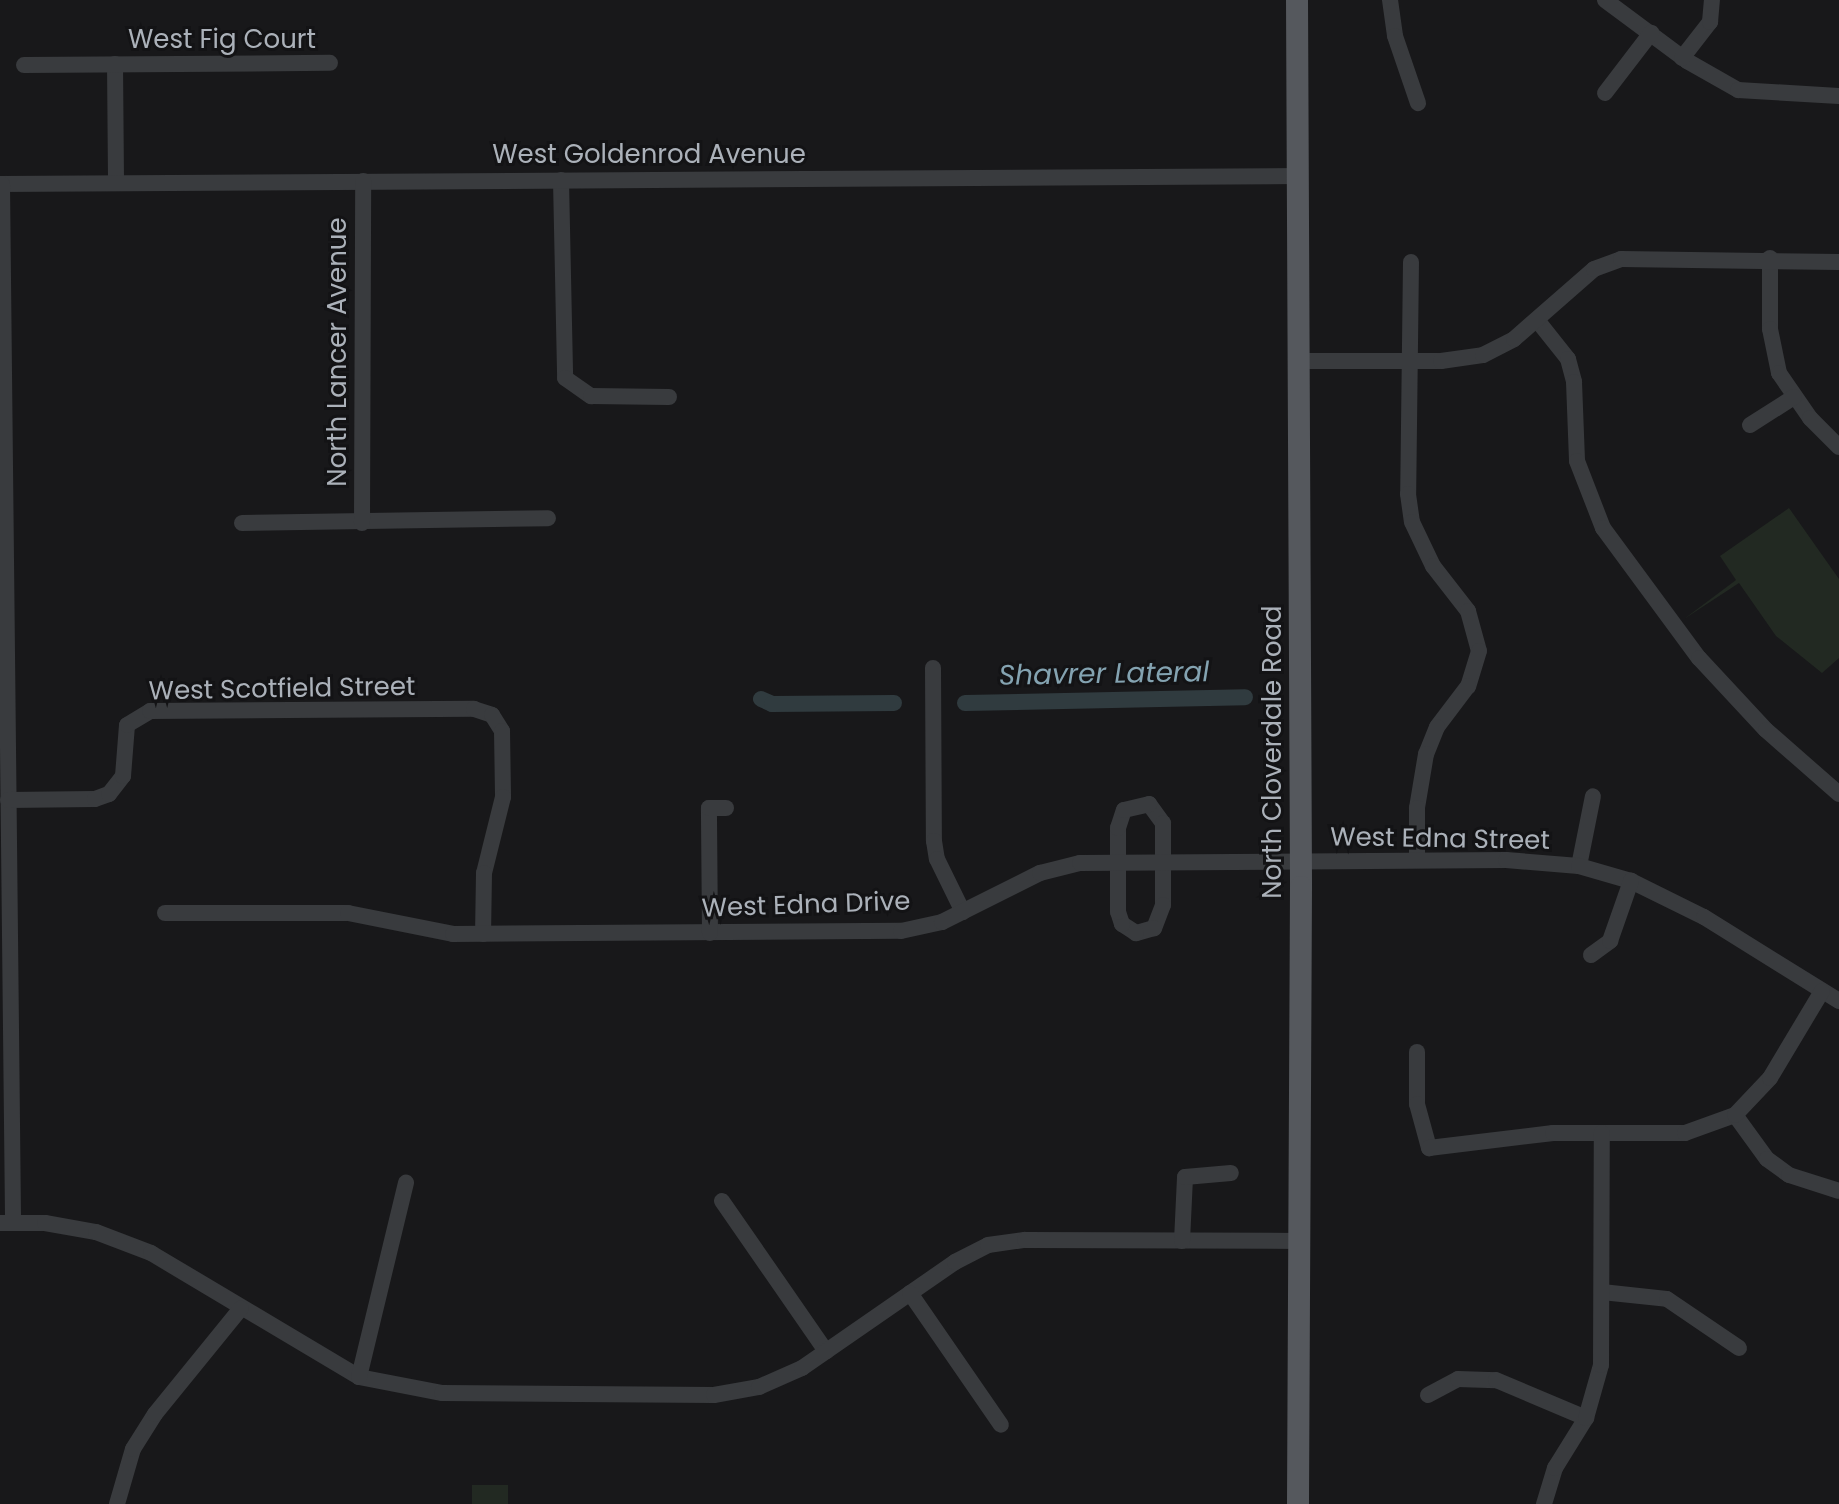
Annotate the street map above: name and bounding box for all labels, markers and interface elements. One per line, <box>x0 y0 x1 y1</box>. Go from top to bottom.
street label: West Fig Court <box>128 24 316 56</box>
street label: West Goldenrod Avenue <box>492 139 806 171</box>
street label: North Lancer Avenue <box>322 217 354 487</box>
street label: North Cloverdale Road <box>1257 605 1289 899</box>
water label: Shavrer Lateral <box>999 655 1209 693</box>
street label: West Scotfield Street <box>148 671 416 707</box>
street label: West Edna Street <box>1330 821 1550 857</box>
street label: West Edna Drive <box>701 886 911 924</box>

